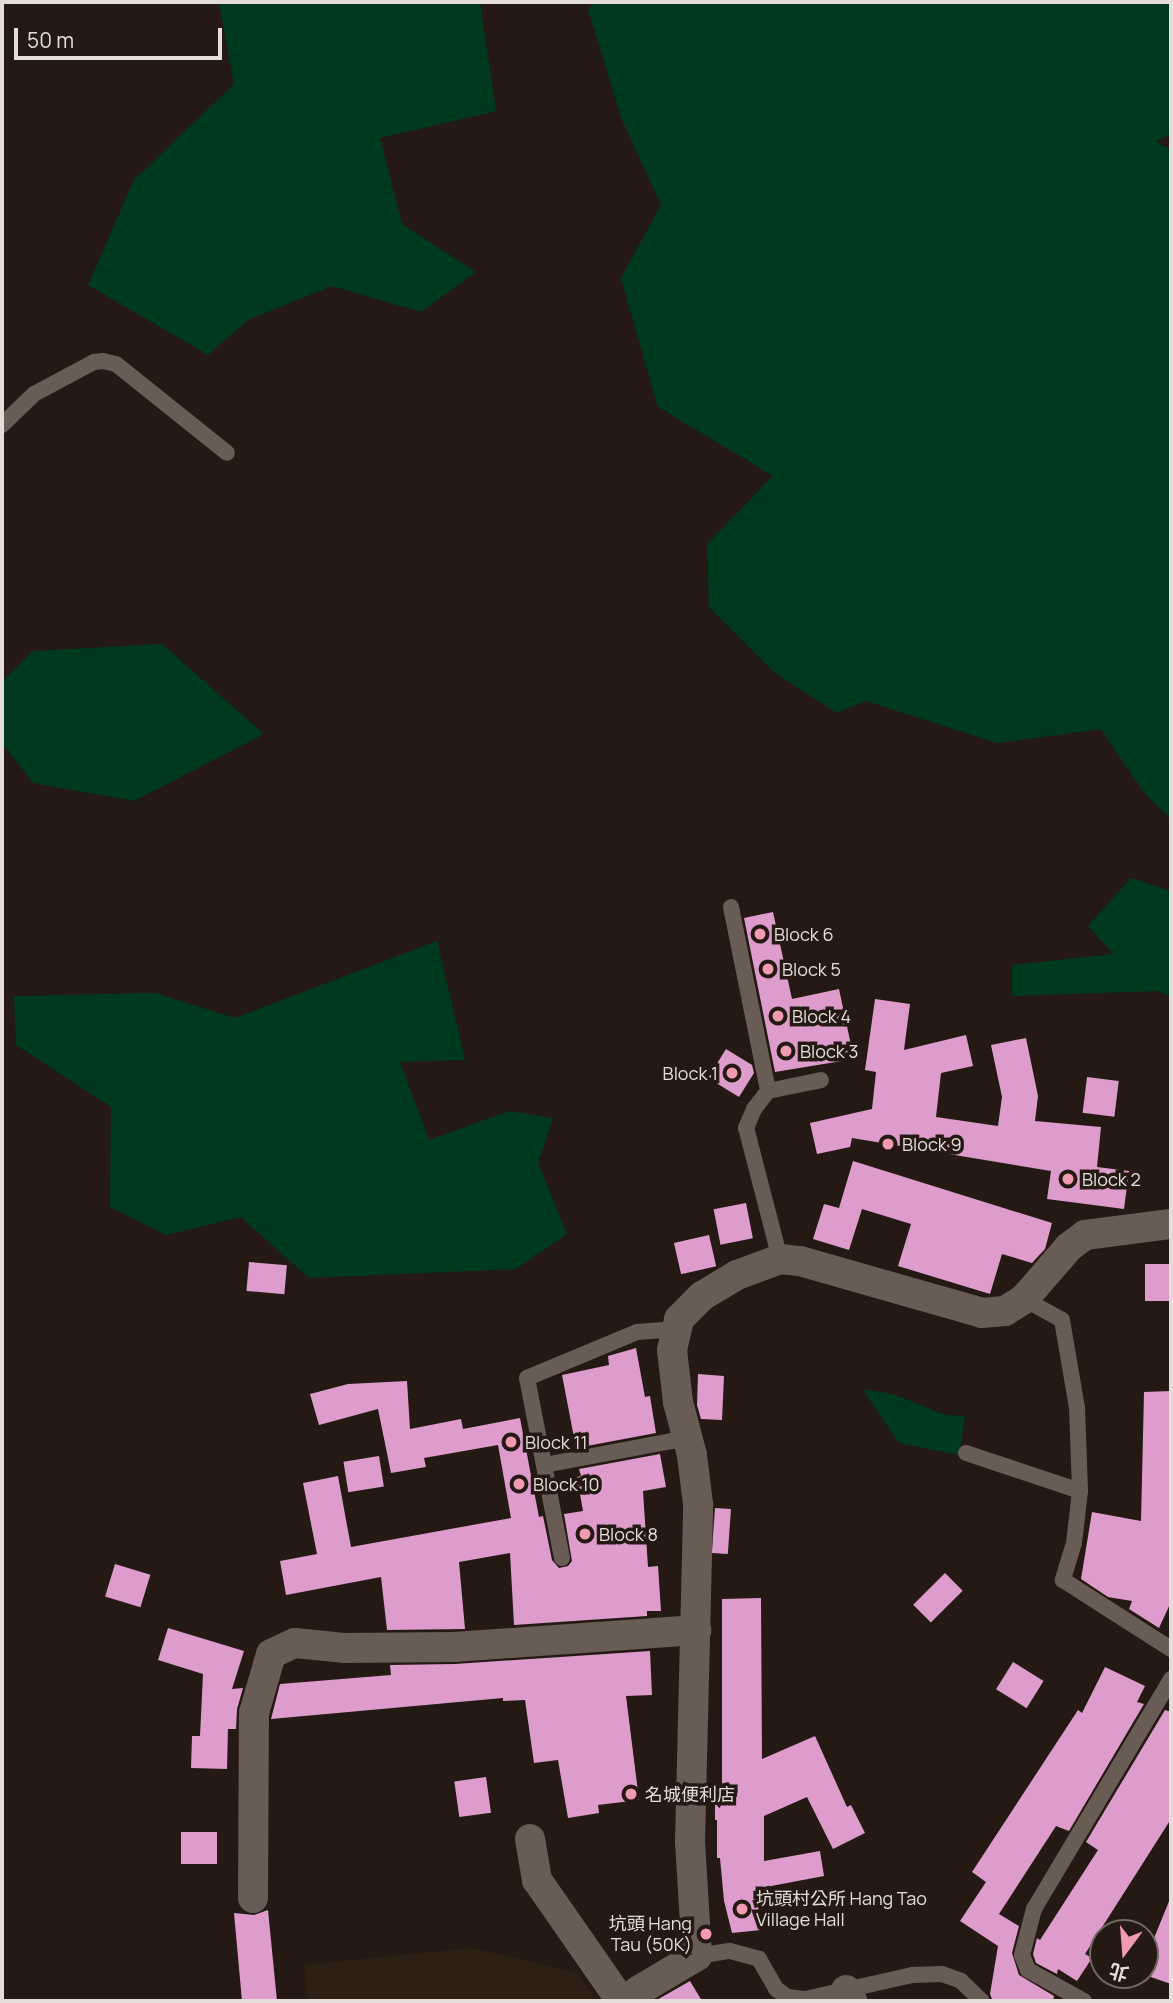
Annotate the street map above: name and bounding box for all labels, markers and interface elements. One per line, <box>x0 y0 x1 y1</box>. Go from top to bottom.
scale bar <box>18 14 226 58</box>
text: 50 m <box>27 26 74 54</box>
place label: Block 6 <box>774 923 834 945</box>
marker: Block 6 <box>752 926 768 942</box>
place label: Block 5 <box>782 958 841 980</box>
marker: Block 5 <box>760 961 776 977</box>
place label: Block 4 <box>792 1005 851 1027</box>
marker: Block 4 <box>770 1008 786 1024</box>
place label: Block 3 <box>800 1040 858 1062</box>
marker: Block 3 <box>778 1043 794 1059</box>
place label: Block 1 <box>663 1062 718 1084</box>
marker: Block 1 <box>724 1065 740 1081</box>
place label: Block 9 <box>902 1133 962 1155</box>
marker: Block 9 <box>880 1136 896 1152</box>
place label: Block 2 <box>1082 1168 1141 1190</box>
marker: Block 2 <box>1060 1171 1076 1187</box>
place label: Block 11 <box>525 1431 587 1453</box>
marker: Block 11 <box>503 1434 519 1450</box>
place label: Block 10 <box>533 1473 599 1495</box>
marker: Block 10 <box>511 1476 527 1492</box>
place label: Block 8 <box>599 1523 658 1545</box>
marker: Block 8 <box>577 1526 593 1542</box>
place label: 名城便利店 <box>645 1783 735 1805</box>
marker: 名城便利店 <box>623 1786 639 1802</box>
place label: 坑頭村公所 Hang Tao Village Hall <box>756 1888 927 1930</box>
marker: 坑頭村公所 Hang Tao Village Hall <box>734 1901 750 1917</box>
place label: 坑頭 Hang Tau (50K) <box>609 1913 692 1955</box>
north arrow <box>1089 1919 1159 1989</box>
marker: 坑頭 Hang Tau (50K) <box>698 1926 714 1942</box>
text: 北 <box>1106 1957 1131 1987</box>

